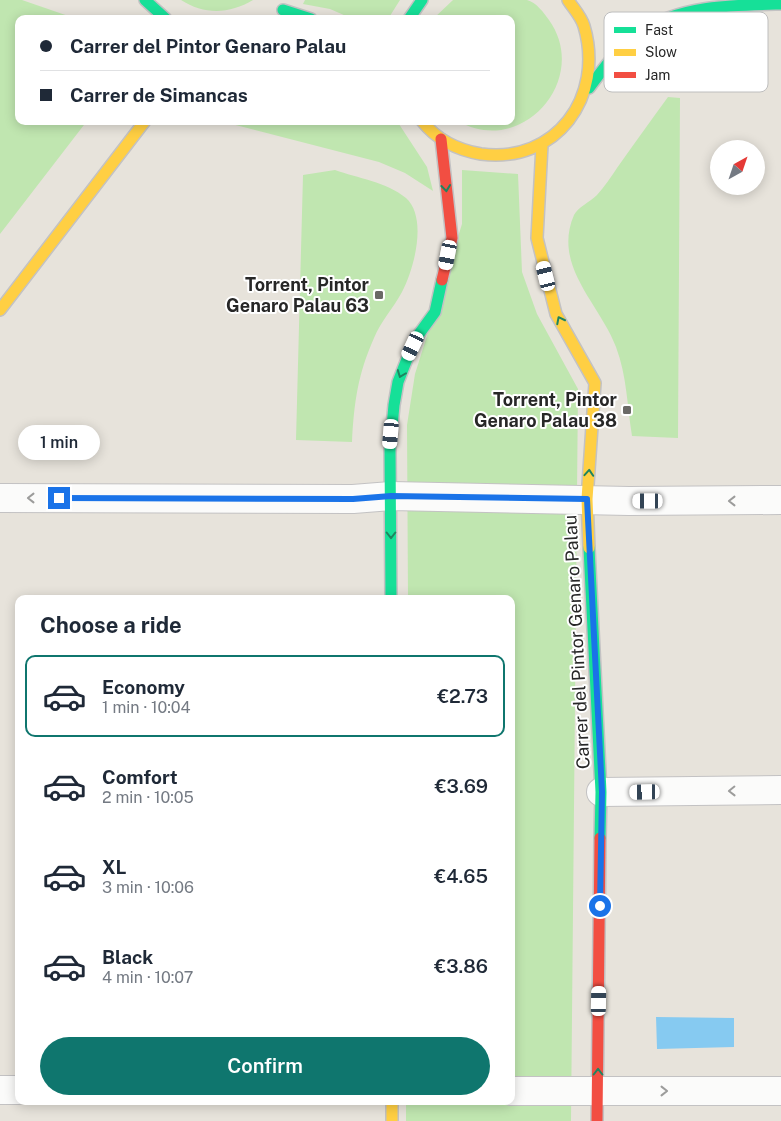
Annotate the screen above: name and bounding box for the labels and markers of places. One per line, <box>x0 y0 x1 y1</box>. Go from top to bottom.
place label: Torrent, Pintor Genaro Palau 63 <box>226 274 370 316</box>
marker: Torrent, Pintor Genaro Palau 63 <box>373 289 385 301</box>
place label: Torrent, Pintor Genaro Palau 38 <box>474 389 618 431</box>
marker: Torrent, Pintor Genaro Palau 38 <box>621 404 633 416</box>

